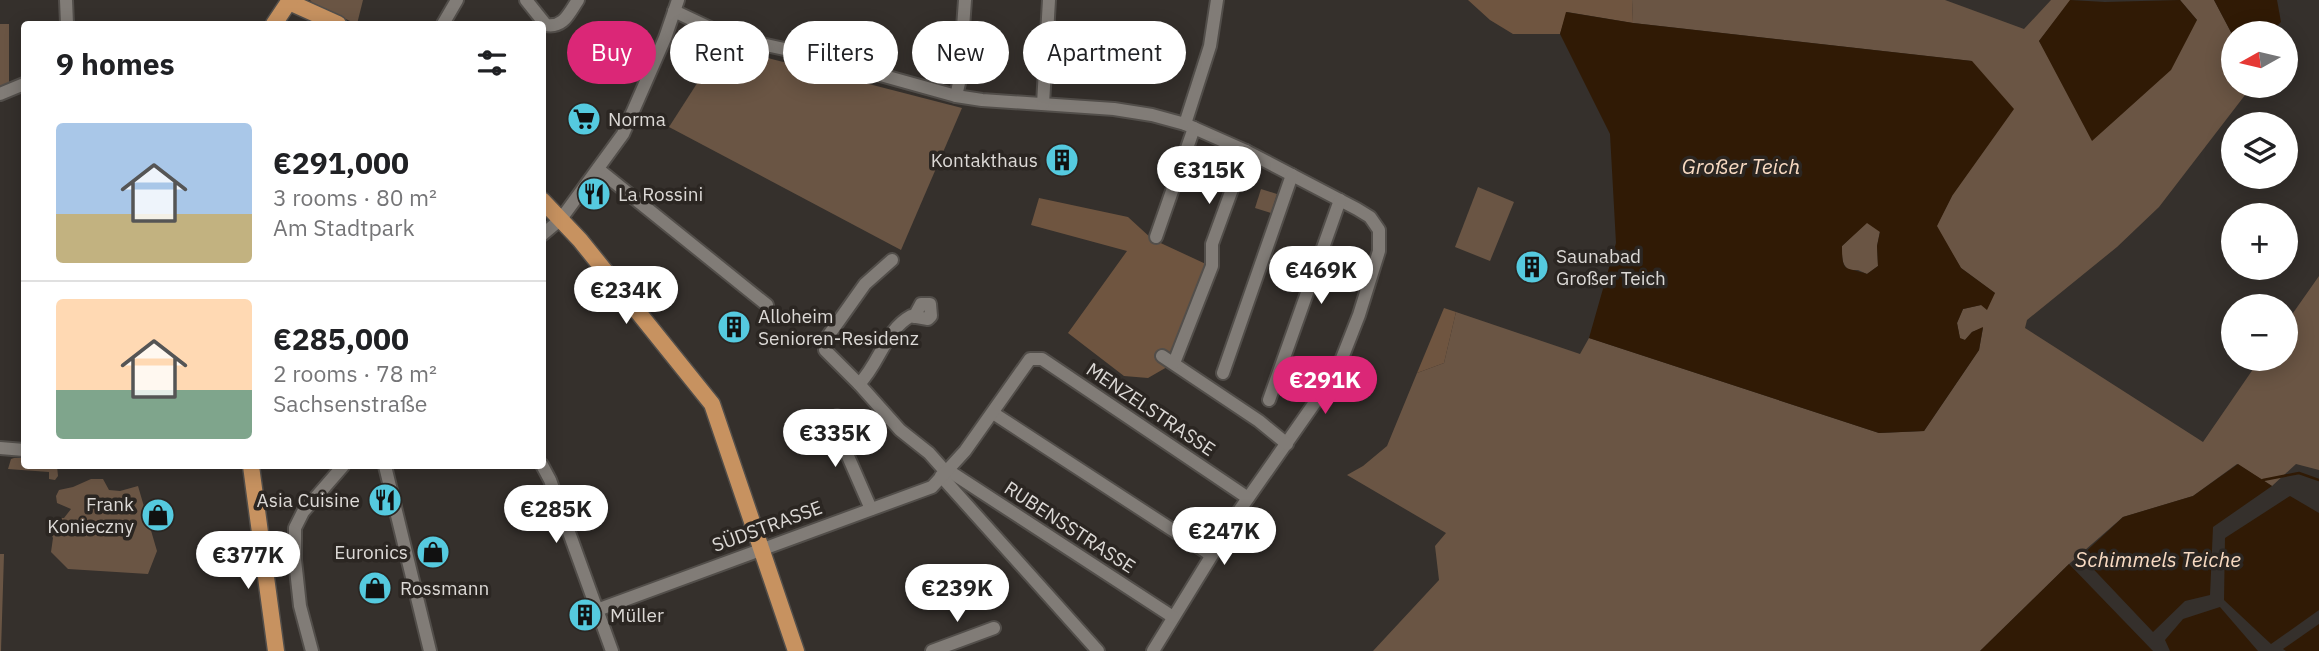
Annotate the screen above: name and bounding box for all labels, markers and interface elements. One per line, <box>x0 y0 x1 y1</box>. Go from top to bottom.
chip: Buy <box>567 21 656 84</box>
chip: Rent <box>670 21 769 84</box>
chip: Filters <box>783 21 898 84</box>
chip: New <box>912 21 1009 84</box>
chip: Apartment <box>1023 21 1186 84</box>
north arrow <box>2221 21 2298 98</box>
map controls <box>2221 21 2298 371</box>
text: 9 homes <box>56 44 175 83</box>
icon: filters <box>473 44 511 82</box>
supermarket icon: Norma <box>565 100 603 138</box>
place label: Norma <box>608 107 666 131</box>
button: layers <box>2221 112 2298 189</box>
building icon: Kontakthaus <box>1043 141 1081 179</box>
text: €291,000 <box>273 143 409 182</box>
pin: €315K <box>1160 146 1258 206</box>
place label: Kontakthaus <box>931 148 1038 172</box>
icon: home <box>112 151 196 235</box>
water label: Großer Teich <box>1682 152 1800 180</box>
text: €315K <box>1173 154 1245 184</box>
restaurant icon: La Rossini <box>575 175 613 213</box>
text: 3 rooms · 80 m² <box>273 182 437 212</box>
place label: La Rossini <box>618 182 703 206</box>
button: + <box>2221 203 2298 280</box>
text: Am Stadtpark <box>273 212 415 242</box>
place label: Saunabad Großer Teich <box>1556 244 1666 290</box>
pin: €469K <box>1272 246 1370 306</box>
building icon: Saunabad Großer Teich <box>1513 248 1551 286</box>
text: €469K <box>1285 254 1357 284</box>
pin: €234K <box>577 266 675 326</box>
text: €234K <box>590 274 662 304</box>
button: − <box>2221 294 2298 371</box>
place label: Alloheim Senioren-Residenz <box>758 304 919 350</box>
building icon: Alloheim Senioren-Residenz <box>715 308 753 346</box>
text: €285,000 <box>273 319 409 358</box>
icon: home <box>112 327 196 411</box>
pin: €291K <box>1276 356 1374 416</box>
street label: MENZELSTRASSE <box>1082 357 1220 461</box>
text: 2 rooms · 78 m² <box>273 358 437 388</box>
text: €291K <box>1289 364 1361 394</box>
text: Sachsenstraße <box>273 388 427 418</box>
pin: €335K <box>786 410 884 469</box>
text: €335K <box>799 417 871 447</box>
street label: RUBENSSTRASSE <box>1000 476 1140 578</box>
restaurant icon: Asia Cuisine <box>366 481 404 519</box>
pin: €285K <box>507 486 605 545</box>
place label: Asia Cuisine <box>257 488 360 512</box>
place label: Frank Konieczny <box>47 492 135 538</box>
text: €285K <box>520 493 592 523</box>
street label: SÜDSTRASSE <box>709 495 825 557</box>
shop icon: Frank Konieczny <box>139 496 177 534</box>
pin: €247K <box>1175 508 1273 567</box>
text: €247K <box>1188 515 1260 545</box>
pin: €377K <box>199 532 297 591</box>
shop icon: Euronics <box>414 533 452 571</box>
text: €377K <box>212 539 284 569</box>
place label: Euronics <box>334 540 408 564</box>
water label: Schimmels Teiche <box>2075 545 2241 573</box>
pin: €239K <box>908 564 1006 624</box>
shop icon: Rossmann <box>356 569 394 607</box>
text: €239K <box>921 572 993 602</box>
place label: Rossmann <box>400 576 489 600</box>
building icon: Müller <box>566 596 604 634</box>
place label: Müller <box>610 603 664 627</box>

